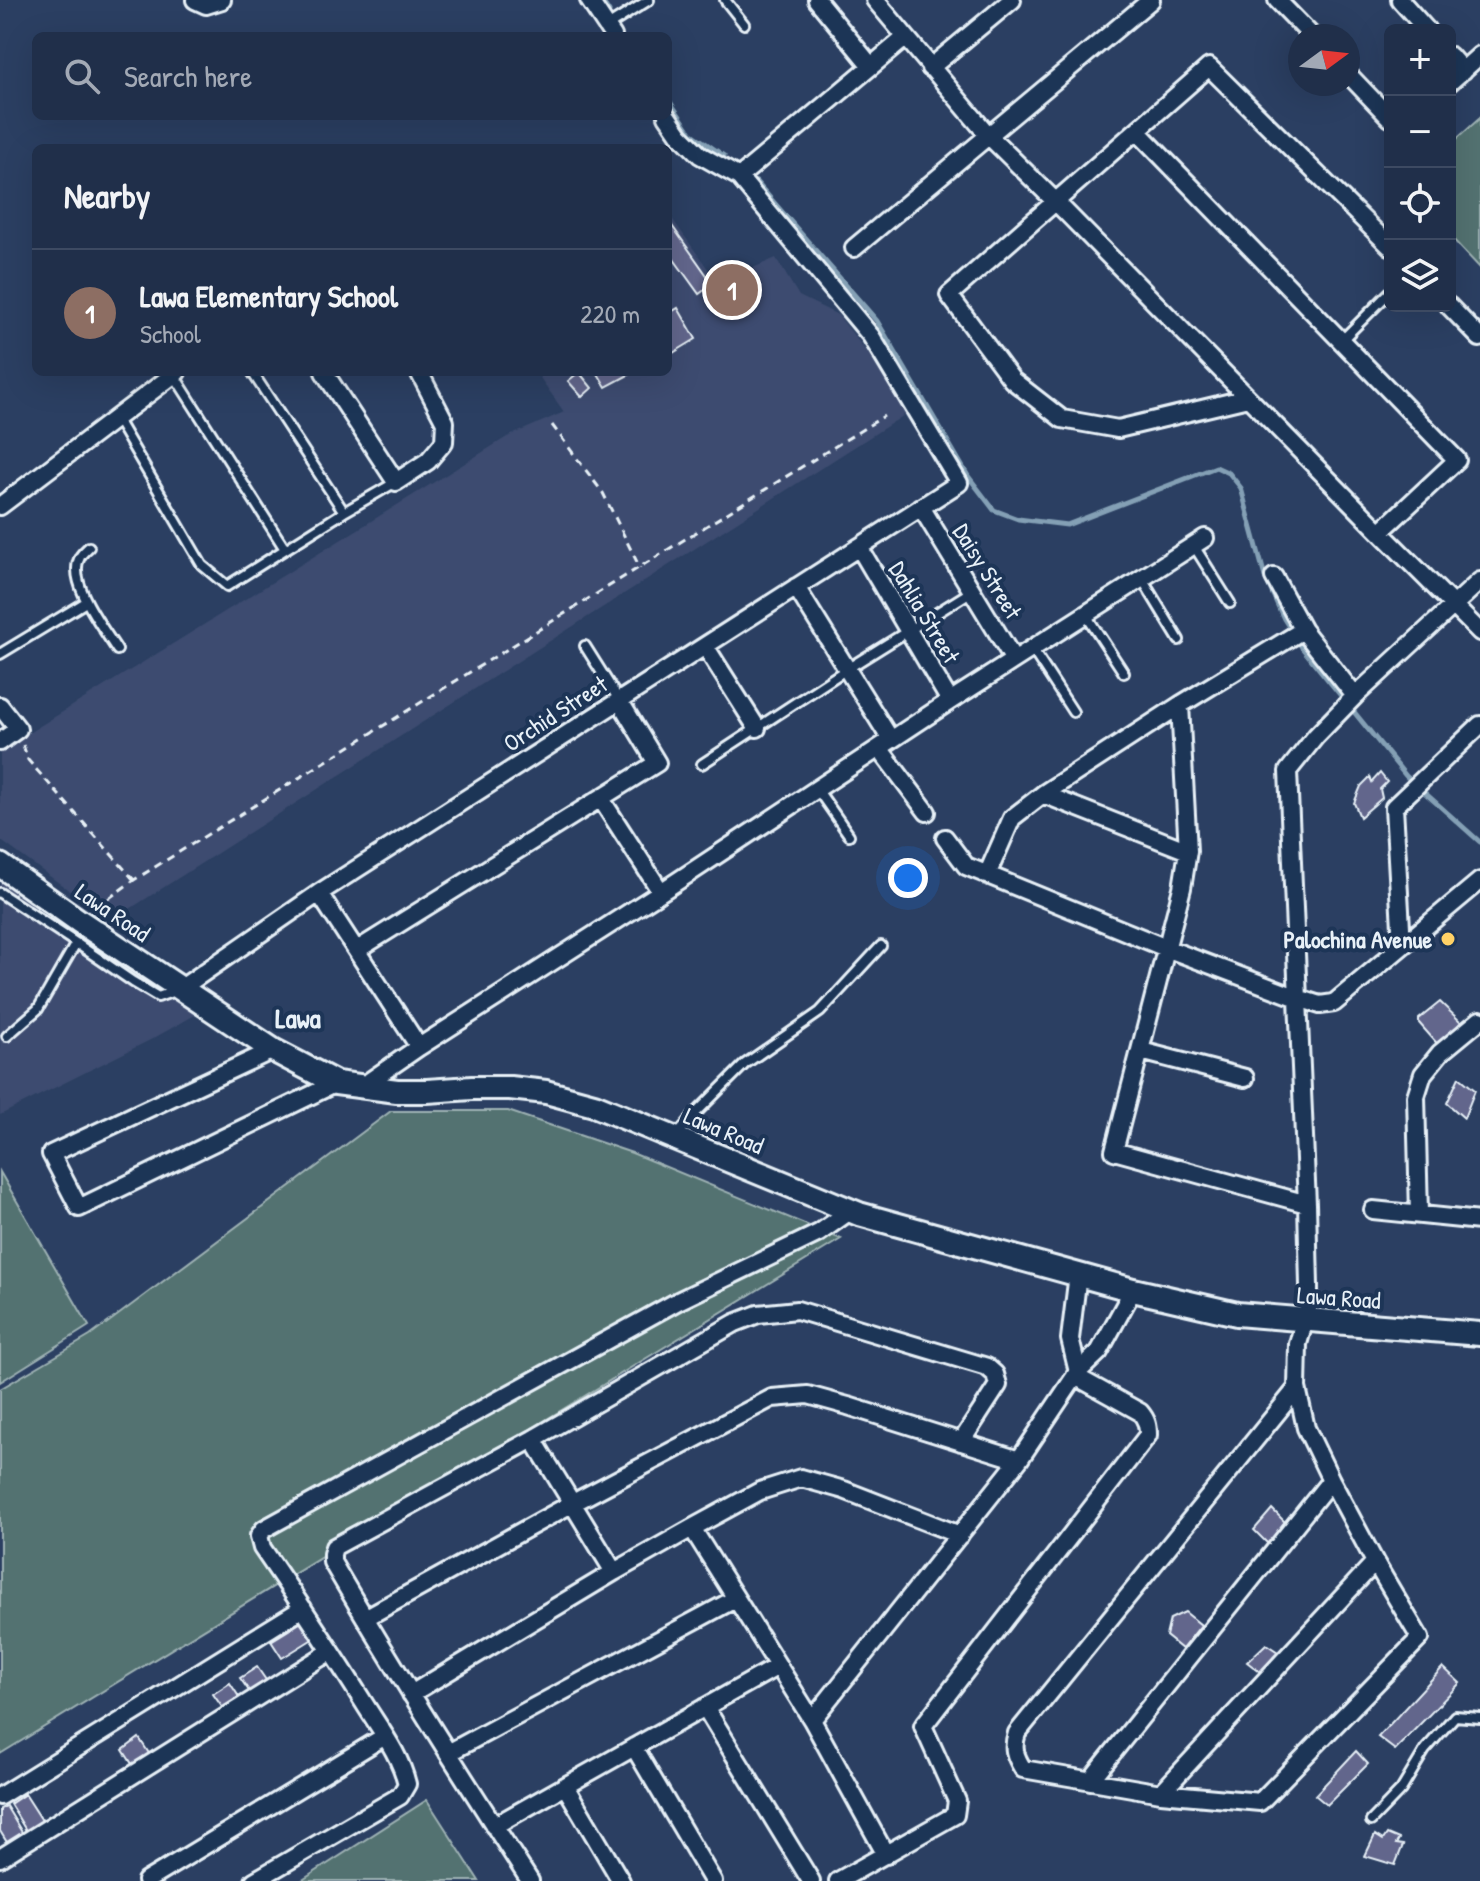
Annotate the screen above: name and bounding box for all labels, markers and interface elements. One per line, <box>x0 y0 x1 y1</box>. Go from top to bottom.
north arrow <box>1288 24 1360 96</box>
map controls <box>1384 24 1456 312</box>
button: + <box>1384 24 1456 96</box>
search box <box>32 32 672 120</box>
icon: search <box>60 54 104 98</box>
text: Search here <box>124 56 252 96</box>
button: − <box>1384 96 1456 168</box>
button: locate <box>1384 168 1456 240</box>
text: Nearby <box>64 173 150 219</box>
button: layers <box>1384 240 1456 312</box>
pin: 1 <box>706 260 758 320</box>
text: Lawa Elementary School <box>140 276 398 316</box>
text: 1 <box>85 296 95 331</box>
text: 220 m <box>580 296 640 331</box>
text: School <box>140 316 201 351</box>
street label: Daisy Street <box>946 517 1030 625</box>
street label: Dahlia Street <box>882 555 968 669</box>
street label: Orchid Street <box>497 667 614 759</box>
your location <box>888 858 928 898</box>
street label: Lawa Road <box>69 875 157 949</box>
place label: Palochina Avenue <box>1284 923 1432 955</box>
marker: Palochina Avenue <box>1439 930 1457 948</box>
district label: Lawa <box>275 999 321 1037</box>
street label: Lawa Road <box>679 1099 769 1161</box>
street label: Lawa Road <box>1296 1278 1382 1316</box>

